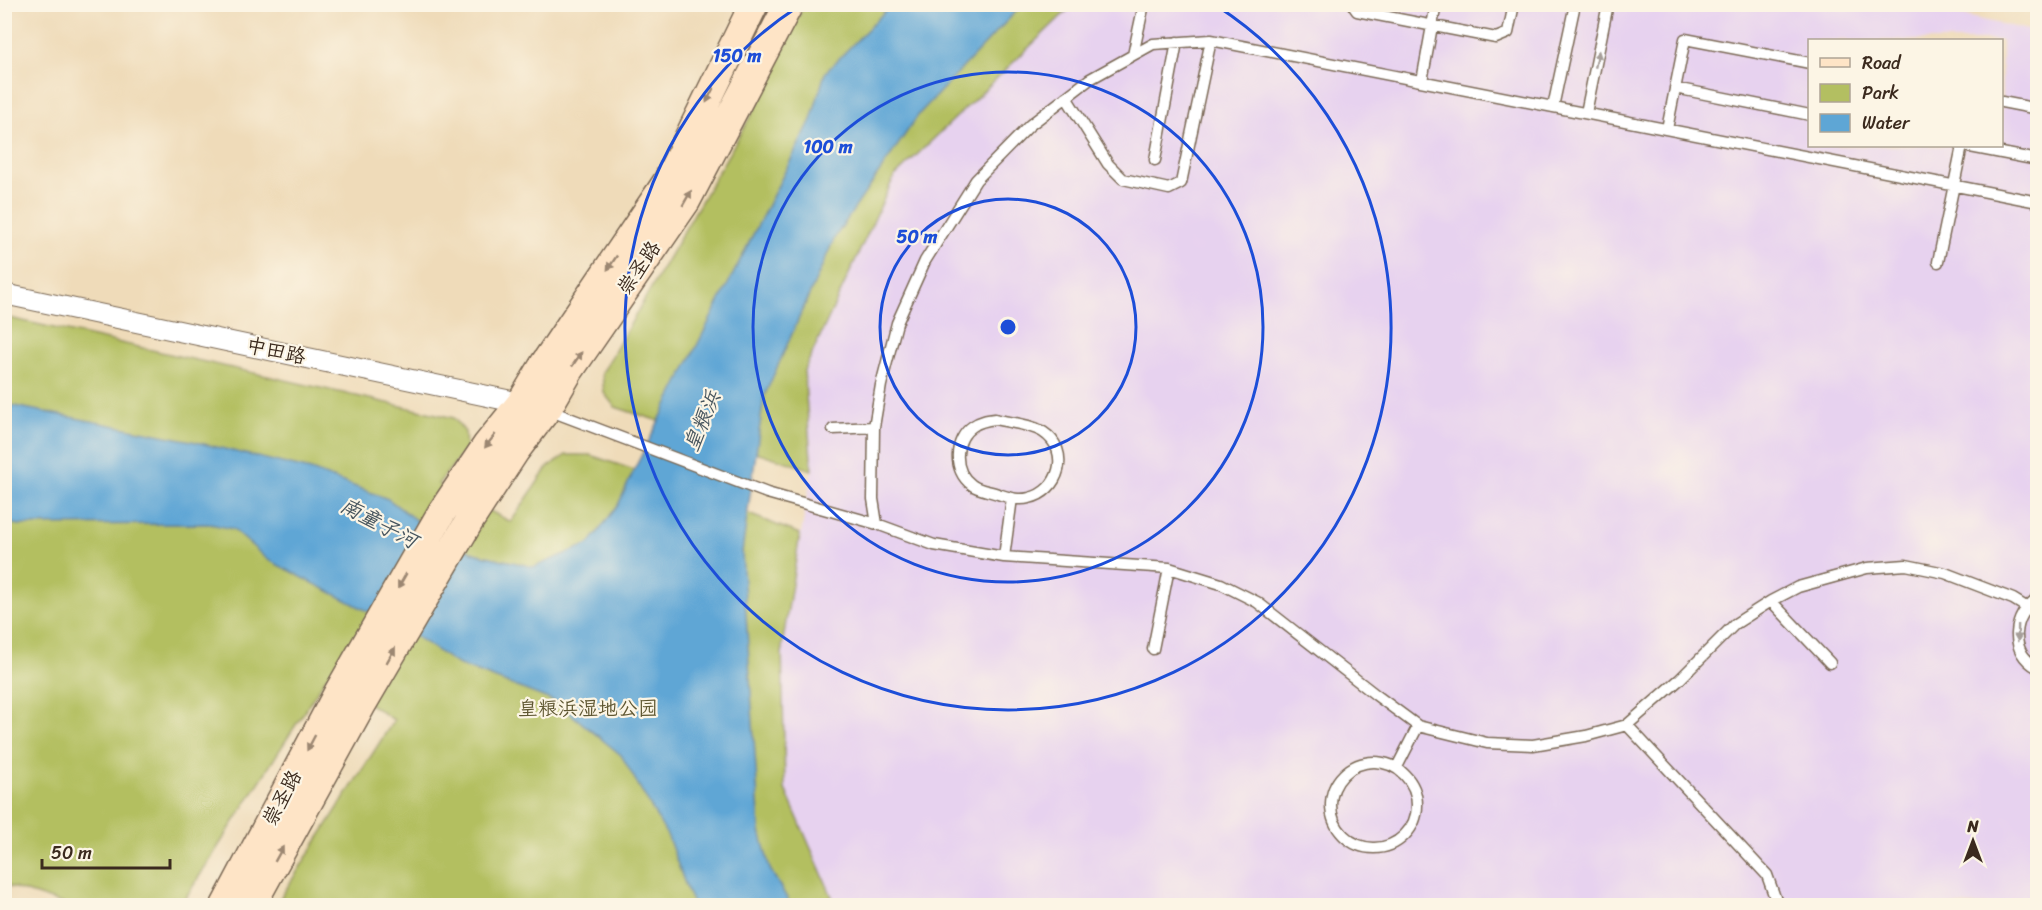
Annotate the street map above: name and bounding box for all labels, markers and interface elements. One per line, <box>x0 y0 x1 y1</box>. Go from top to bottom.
legend <box>1808 39 2003 147</box>
text: 150 m <box>713 40 761 72</box>
text: Road <box>1862 47 1902 79</box>
one-way arrow <box>1593 49 1602 68</box>
text: Park <box>1862 77 1899 109</box>
one-way arrow <box>705 86 715 103</box>
text: Water <box>1862 107 1911 139</box>
text: 100 m <box>804 131 853 163</box>
one-way arrow <box>681 190 692 206</box>
text: 50 m <box>897 221 938 253</box>
street label: 崇圣路 <box>608 233 671 303</box>
one-way arrow <box>607 255 618 271</box>
centre of rings <box>998 317 1018 337</box>
street label: 中田路 <box>243 328 310 375</box>
one-way arrow <box>571 352 583 368</box>
water label: 皇粮浜 <box>672 384 732 457</box>
one-way arrow <box>484 433 497 449</box>
water label: 南童子河 <box>333 487 428 561</box>
one-way arrow <box>397 573 407 590</box>
one-way arrow <box>2013 624 2023 643</box>
one-way arrow <box>386 646 396 663</box>
park label: 皇粮浜湿地公园 <box>518 691 658 726</box>
one-way arrow <box>307 734 317 752</box>
street label: 崇圣路 <box>252 762 312 833</box>
north arrow <box>1943 811 2003 871</box>
text: N <box>1966 812 1979 841</box>
scale bar <box>42 832 170 870</box>
text: 50 m <box>51 837 92 869</box>
one-way arrow <box>274 846 284 863</box>

